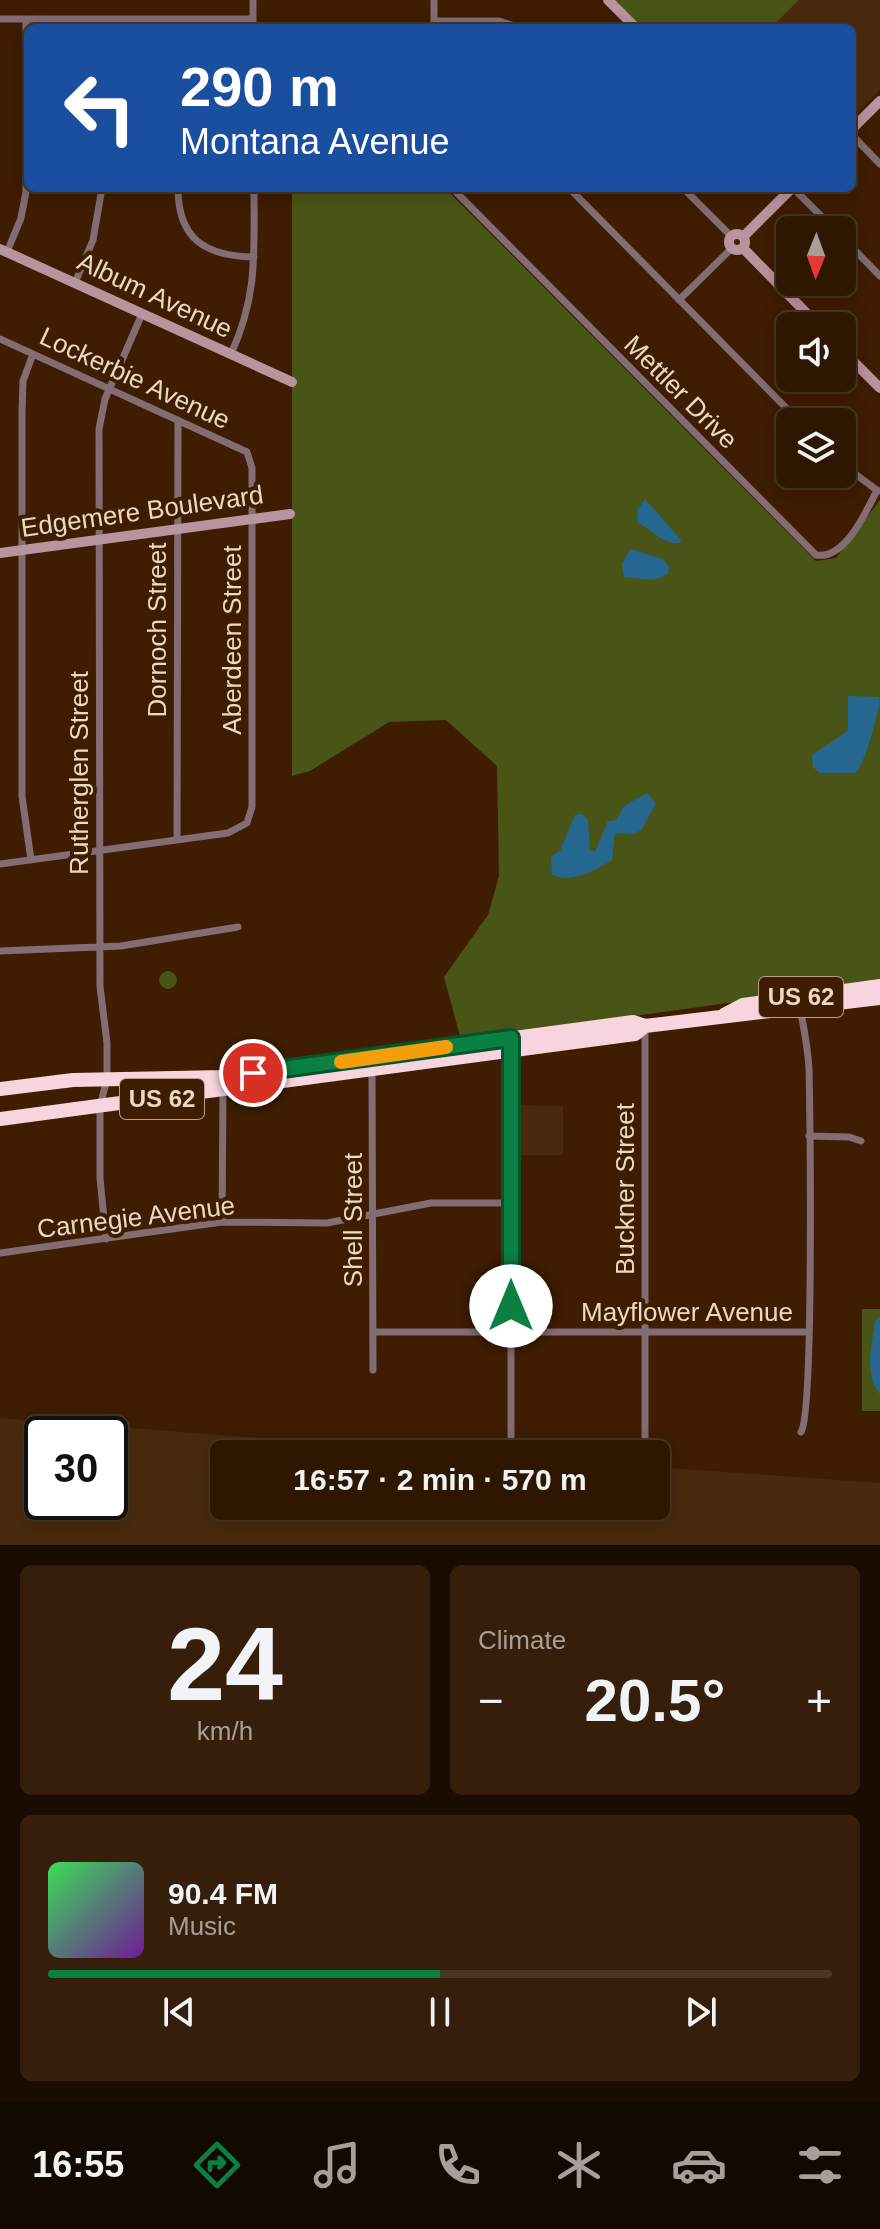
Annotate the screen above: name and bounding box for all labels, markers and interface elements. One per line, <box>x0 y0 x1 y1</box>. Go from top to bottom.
text: 290 m <box>180 55 339 118</box>
icon: left <box>48 56 152 160</box>
text: Montana Avenue <box>180 121 450 162</box>
north arrow <box>776 216 856 296</box>
map controls <box>776 216 856 488</box>
street label: Album Avenue <box>73 246 237 344</box>
button: sound <box>776 312 856 392</box>
street label: Lockerbie Avenue <box>35 321 235 435</box>
street label: Mettler Drive <box>618 329 744 455</box>
button: layers <box>776 408 856 488</box>
street label: Edgemere Boulevard <box>19 479 265 543</box>
street label: Dornoch Street <box>142 542 172 717</box>
street label: Aberdeen Street <box>217 545 247 735</box>
street label: Rutherglen Street <box>64 670 94 875</box>
road number: US 62 <box>759 977 843 1017</box>
pin <box>219 1039 287 1107</box>
icon: arrive <box>231 1051 275 1095</box>
road number: US 62 <box>120 1079 204 1119</box>
street label: Buckner Street <box>610 1102 640 1275</box>
street label: Shell Street <box>338 1152 368 1287</box>
street label: Carnegie Avenue <box>35 1190 237 1244</box>
position arrow <box>469 1264 553 1348</box>
street label: Mayflower Avenue <box>581 1297 793 1327</box>
speed limit sign: 30 <box>24 1416 128 1520</box>
text: 16:57 · 2 min · 570 m <box>293 1463 587 1496</box>
text: 24 <box>167 1606 283 1722</box>
text: Climate <box>478 1625 566 1655</box>
text: 20.5° <box>585 1667 725 1734</box>
text: − <box>478 1676 504 1725</box>
text: + <box>806 1676 832 1725</box>
text: km/h <box>197 1716 253 1746</box>
text: 90.4 FM <box>168 1877 278 1910</box>
text: Music <box>168 1911 236 1941</box>
icon: previous <box>157 1990 201 2034</box>
icon: pause <box>418 1990 462 2034</box>
icon: next <box>679 1990 723 2034</box>
icon: directions <box>189 2137 245 2193</box>
icon: music <box>309 2137 365 2193</box>
icon: phone <box>430 2137 486 2193</box>
icon: climate <box>551 2137 607 2193</box>
icon: car <box>671 2137 727 2193</box>
icon: filters <box>792 2137 848 2193</box>
text: 16:55 <box>32 2144 124 2185</box>

